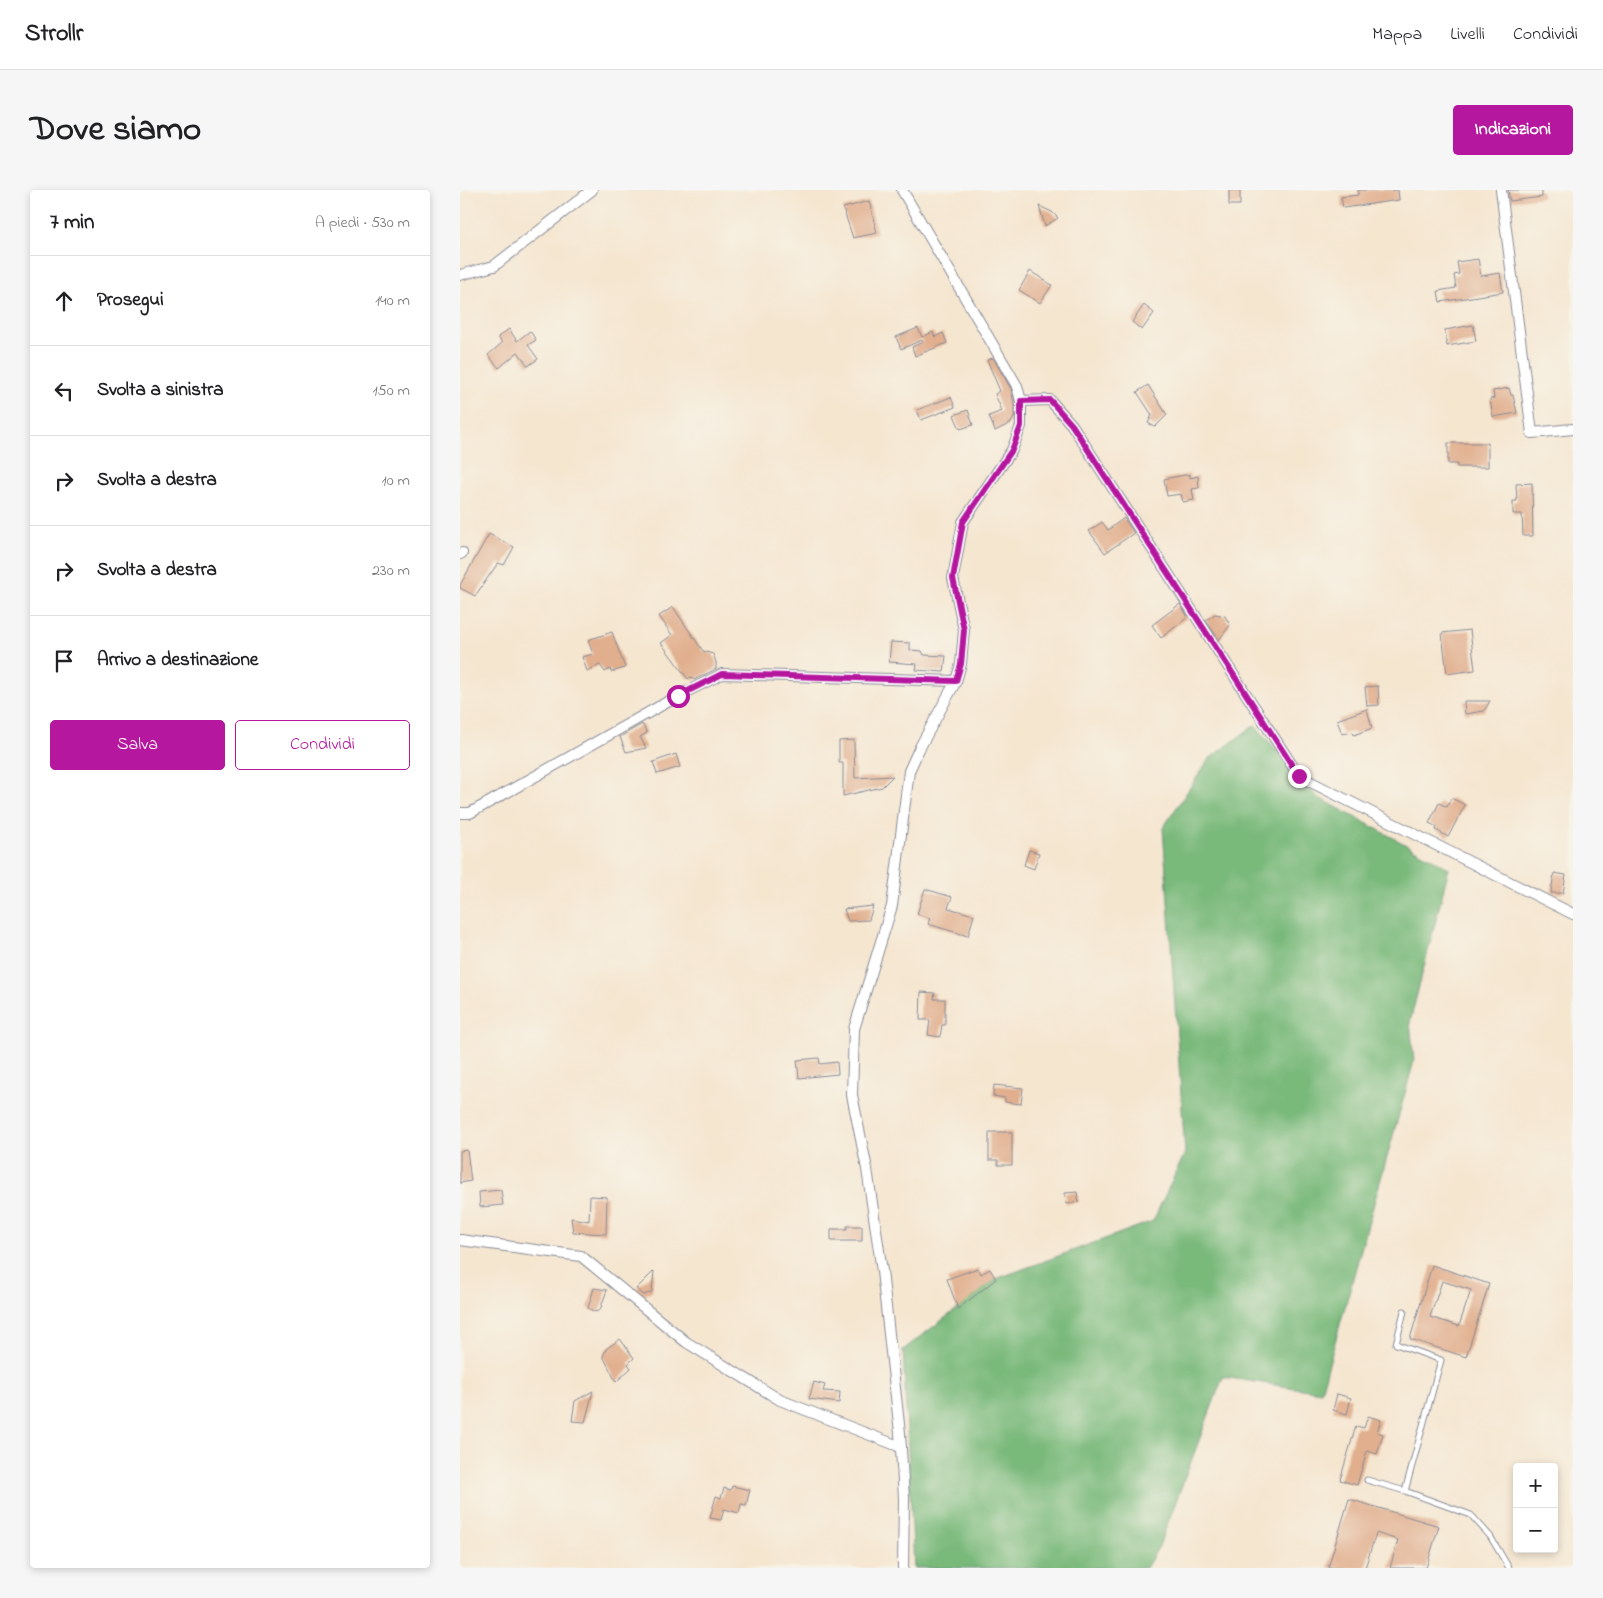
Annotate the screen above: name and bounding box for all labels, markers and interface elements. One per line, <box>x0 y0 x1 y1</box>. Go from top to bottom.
text: Strollr <box>25 17 83 52</box>
text: Mappa <box>1372 22 1422 48</box>
text: Livelli <box>1450 22 1485 48</box>
text: Condividi <box>1513 22 1578 48</box>
text: Dove siamo <box>30 105 201 156</box>
button: Indicazioni <box>1453 105 1573 155</box>
text: 7 min <box>50 208 94 238</box>
text: A piedi · 530 m <box>315 211 410 235</box>
icon: ahead <box>50 287 78 315</box>
text: Prosegui <box>97 287 164 314</box>
text: 140 m <box>375 289 410 313</box>
icon: left <box>50 377 78 405</box>
text: Svolta a sinistra <box>97 377 224 404</box>
text: 150 m <box>372 379 410 403</box>
icon: right <box>50 467 78 495</box>
text: Svolta a destra <box>97 467 217 494</box>
text: 10 m <box>382 469 410 493</box>
icon: right <box>50 557 78 585</box>
text: Svolta a destra <box>97 557 217 584</box>
text: 230 m <box>372 559 410 583</box>
icon: arrive <box>50 647 78 675</box>
text: Arrivo a destinazione <box>97 647 258 674</box>
route start <box>667 685 690 708</box>
button: Salva <box>50 720 225 770</box>
button: Condividi <box>235 720 410 770</box>
route end <box>1288 765 1311 788</box>
map controls <box>1513 1463 1558 1553</box>
button: + <box>1513 1463 1558 1508</box>
button: − <box>1513 1508 1558 1553</box>

